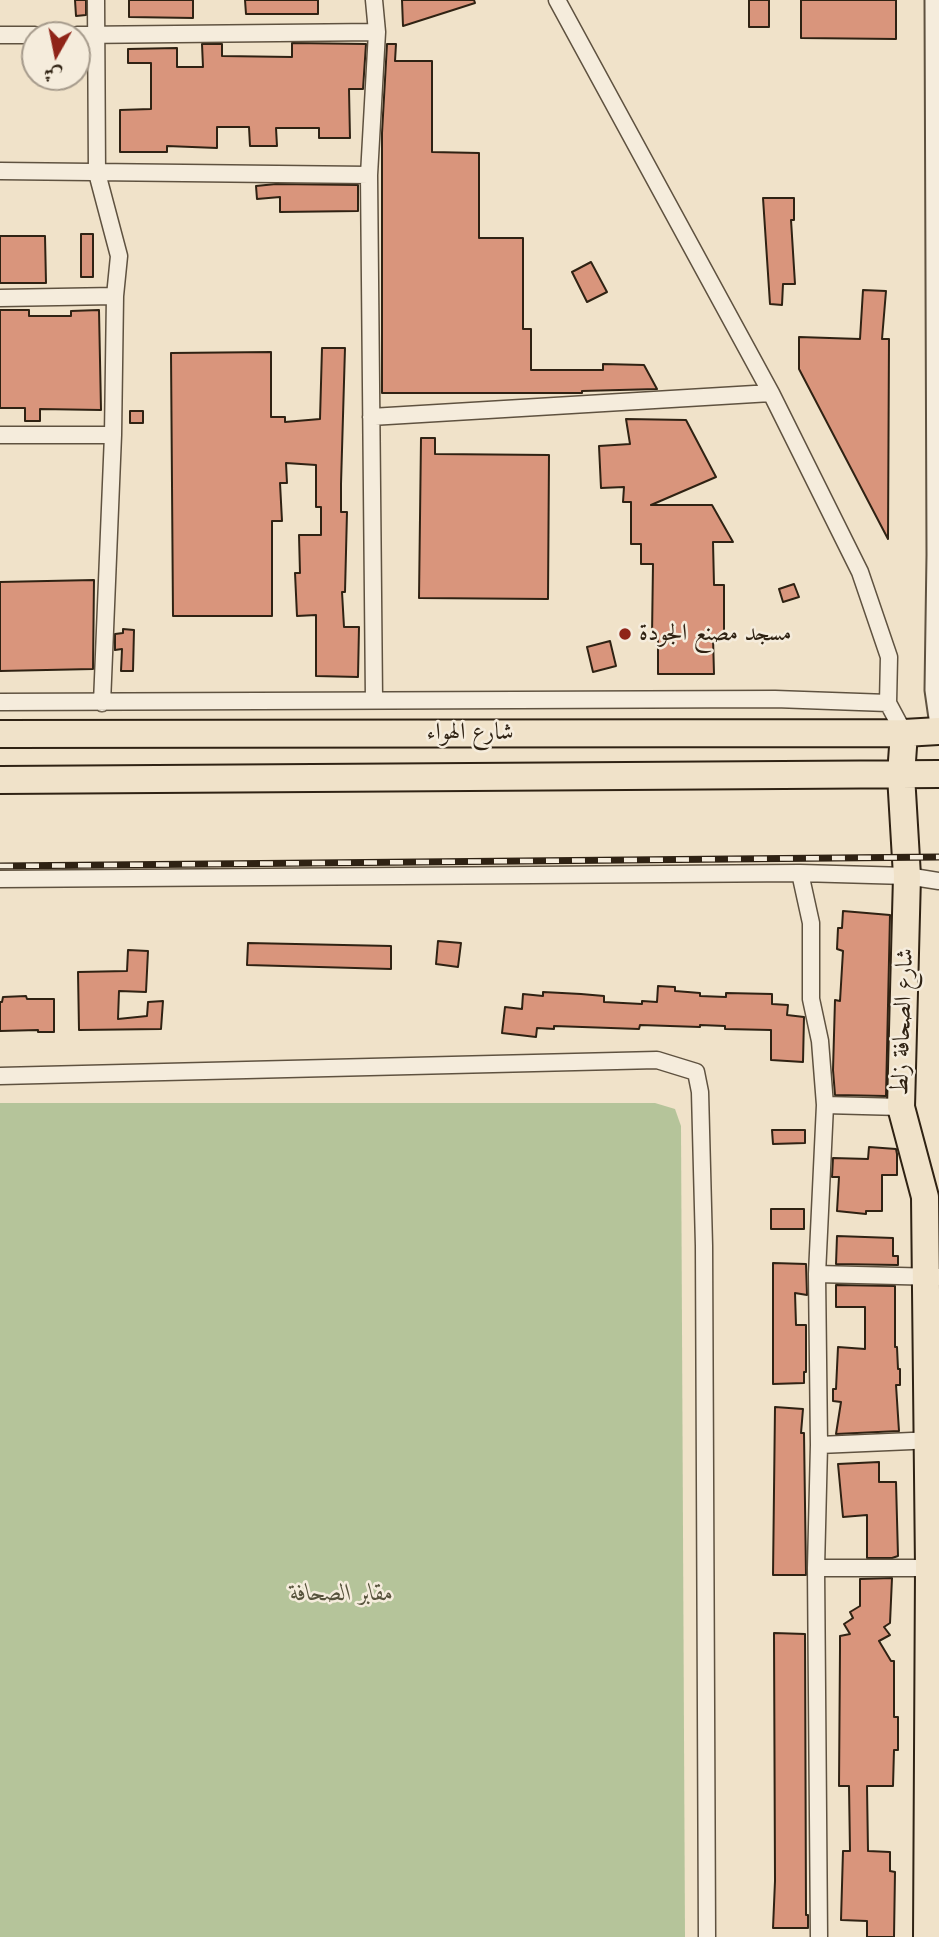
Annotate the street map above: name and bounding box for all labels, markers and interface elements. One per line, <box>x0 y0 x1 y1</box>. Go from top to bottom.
north arrow <box>21 21 91 91</box>
text: ش <box>42 60 64 89</box>
place label: مسجد مصنع الجودة <box>639 620 792 648</box>
marker: مسجد مصنع الجودة <box>617 626 633 642</box>
street label: شارع الهواء <box>426 719 514 747</box>
street label: شارع الصحافة زلط <box>887 948 921 1096</box>
park label: مقابر الصحافة <box>290 1580 394 1608</box>

